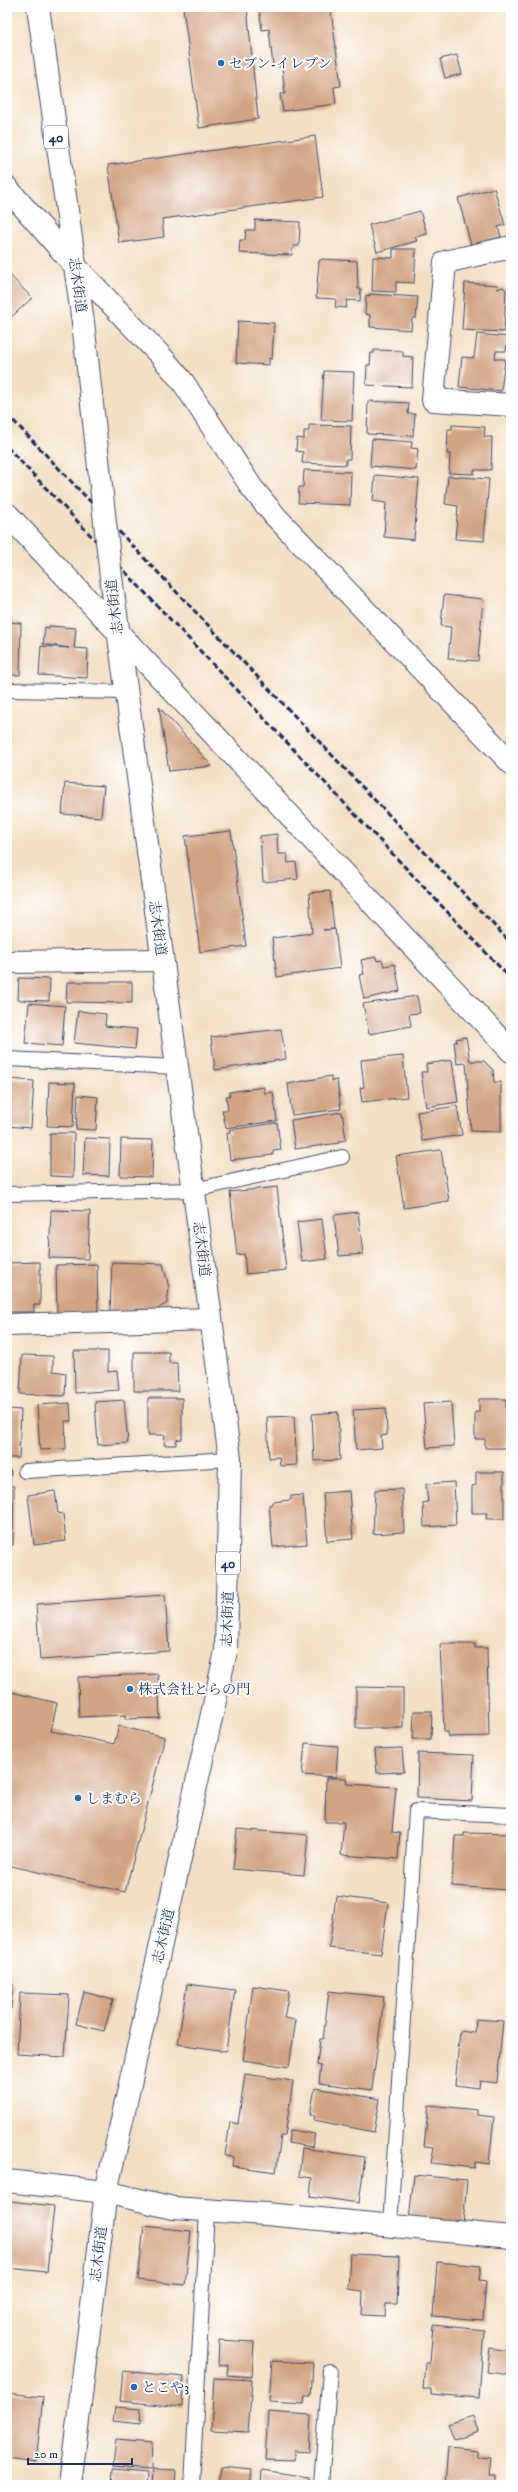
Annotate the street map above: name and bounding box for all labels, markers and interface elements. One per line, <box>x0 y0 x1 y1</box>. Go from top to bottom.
place label: セブン-イレブン <box>229 55 332 73</box>
marker: セブン-イレブン <box>216 58 226 68</box>
road number: 40 <box>44 126 68 148</box>
street label: 志木街道 <box>64 256 90 314</box>
street label: 志木街道 <box>103 578 127 636</box>
street label: 志木街道 <box>144 899 170 957</box>
street label: 志木街道 <box>189 1220 213 1278</box>
road number: 40 <box>216 1552 240 1574</box>
street label: 志木街道 <box>218 1591 238 1647</box>
place label: 株式会社とらの門 <box>138 1681 250 1699</box>
marker: 株式会社とらの門 <box>125 1684 135 1694</box>
place label: しまむら <box>86 1790 142 1808</box>
marker: しまむら <box>73 1793 83 1803</box>
street label: 志木街道 <box>149 1907 179 1966</box>
street label: 志木街道 <box>87 2225 111 2283</box>
place label: とこや3 <box>142 2379 189 2397</box>
marker: とこや3 <box>129 2382 139 2392</box>
scale bar <box>28 2440 132 2466</box>
text: 20 m <box>34 2447 58 2462</box>

